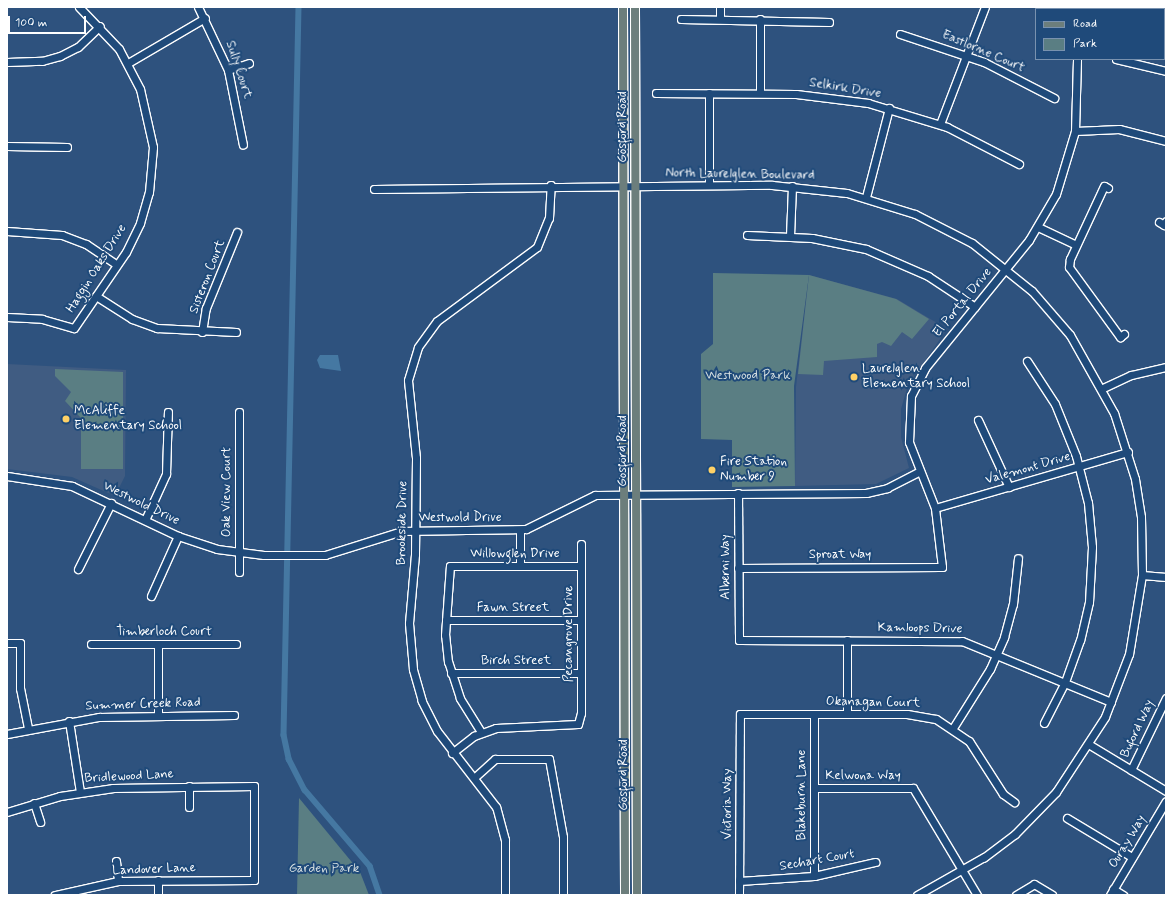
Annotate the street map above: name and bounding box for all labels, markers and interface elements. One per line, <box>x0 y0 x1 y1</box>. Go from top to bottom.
scale bar <box>10 8 88 34</box>
legend <box>1035 8 1165 60</box>
text: 100 m <box>15 15 47 31</box>
text: Road <box>1073 16 1097 32</box>
street label: Eastlorne Court <box>940 28 1026 76</box>
text: Park <box>1073 36 1097 52</box>
street label: Sully Court <box>221 39 255 101</box>
street label: Selkirk Drive <box>808 76 882 102</box>
street label: Gosford Road <box>615 92 631 162</box>
street label: North Laurelglen Boulevard <box>666 166 814 184</box>
street label: Haggin Oaks Drive <box>64 222 130 316</box>
street label: Sisteron Court <box>187 238 229 316</box>
street label: El Portal Drive <box>932 267 994 339</box>
place label: Laurelglen Elementary School <box>862 362 970 393</box>
park label: Westwood Park <box>707 368 789 384</box>
marker: Laurelglen Elementary School <box>849 372 859 382</box>
place label: McAliffe Elementary School <box>74 404 182 435</box>
marker: McAliffe Elementary School <box>61 414 71 424</box>
street label: Gosford Road <box>615 416 631 486</box>
street label: Oak View Court <box>219 449 235 535</box>
street label: Valemont Drive <box>984 450 1072 488</box>
place label: Fire Station Number 9 <box>720 455 783 486</box>
marker: Fire Station Number 9 <box>707 465 717 475</box>
street label: Westwold Drive <box>100 479 182 529</box>
street label: Brookside Drive <box>394 481 412 565</box>
street label: Westwold Drive <box>418 510 502 526</box>
street label: Alberni Way <box>718 533 734 601</box>
street label: Willowglen Drive <box>471 546 559 562</box>
street label: Sproat Way <box>807 547 873 563</box>
street label: Pecangrove Drive <box>561 586 577 682</box>
street label: Fawn Street <box>477 600 549 616</box>
street label: Kamloops Drive <box>878 620 962 638</box>
street label: Timberloch Court <box>116 624 212 640</box>
street label: Birch Street <box>481 653 551 669</box>
street label: Okanagan Court <box>827 694 919 712</box>
street label: Summer Creek Road <box>85 695 201 715</box>
street label: Buford Way <box>1117 697 1159 761</box>
street label: Gosford Road <box>616 740 632 810</box>
street label: Blakeburn Lane <box>794 750 810 840</box>
street label: Bridlewood Lane <box>84 767 174 787</box>
street label: Victoria Way <box>720 768 736 840</box>
street label: Kelwona Way <box>824 768 902 784</box>
street label: Ouray Way <box>1106 812 1150 872</box>
street label: Sechart Court <box>777 847 857 875</box>
street label: Landover Lane <box>113 861 195 879</box>
park label: Garden Park <box>290 861 358 877</box>

